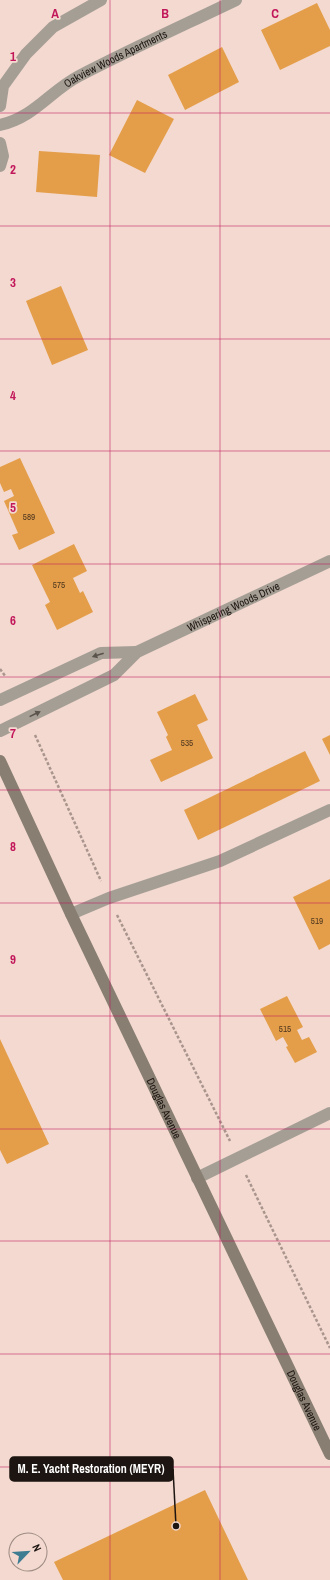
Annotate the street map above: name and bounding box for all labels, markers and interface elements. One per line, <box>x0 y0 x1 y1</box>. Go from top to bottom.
text: A <box>51 5 59 22</box>
text: B <box>161 5 169 22</box>
text: C <box>271 5 279 22</box>
street label: Oakview Woods Apartments <box>61 27 170 91</box>
text: 1 <box>10 48 16 65</box>
text: 2 <box>10 161 16 178</box>
text: 3 <box>10 274 16 291</box>
text: 4 <box>10 387 16 404</box>
text: 5 <box>10 499 16 516</box>
house number: 589 <box>23 511 35 523</box>
house number: 575 <box>53 579 65 591</box>
street label: Whispering Woods Drive <box>185 579 282 634</box>
text: 6 <box>10 612 16 629</box>
one-way arrow <box>92 652 104 658</box>
one-way arrow <box>29 711 41 717</box>
text: 7 <box>10 725 16 742</box>
house number: 535 <box>181 737 193 749</box>
text: 8 <box>10 838 16 855</box>
house number: 519 <box>311 915 323 927</box>
text: 9 <box>10 951 16 968</box>
house number: 515 <box>279 1023 291 1035</box>
street label: Douglas Avenue <box>144 1076 185 1141</box>
street label: Douglas Avenue <box>284 1368 325 1433</box>
callout: M. E. Yacht Restoration (MEYR) <box>10 1457 173 1481</box>
text: M. E. Yacht Restoration (MEYR) <box>18 1461 164 1477</box>
north arrow <box>8 1532 48 1572</box>
text: N <box>29 1542 45 1554</box>

